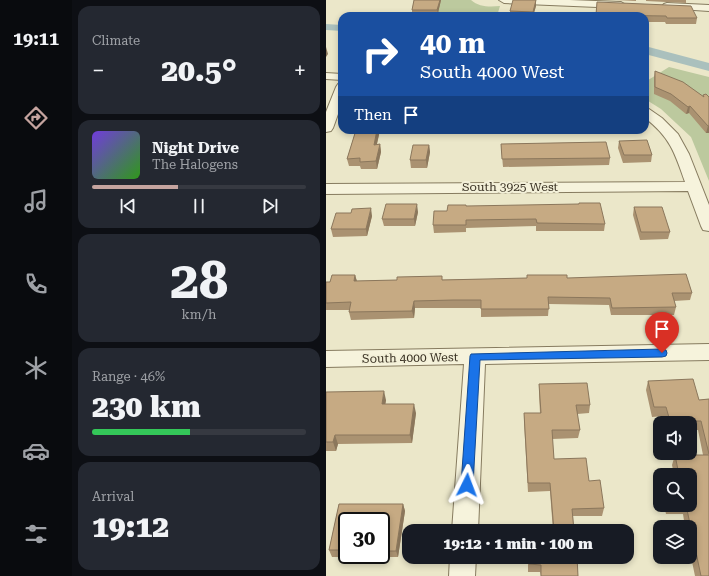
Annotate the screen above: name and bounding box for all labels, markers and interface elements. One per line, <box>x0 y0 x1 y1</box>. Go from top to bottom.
text: 40 m <box>420 27 485 60</box>
text: 19:11 <box>13 28 59 49</box>
icon: right <box>354 28 406 80</box>
text: Climate <box>92 33 140 48</box>
text: 20.5° <box>161 53 237 88</box>
text: − <box>92 58 104 83</box>
text: + <box>294 58 306 83</box>
text: South 4000 West <box>420 61 564 82</box>
icon: directions <box>22 104 50 132</box>
icon: arrive <box>400 104 422 126</box>
text: Then <box>354 106 392 124</box>
text: Night Drive <box>152 139 239 157</box>
text: The Halogens <box>152 157 238 172</box>
street label: South 3925 West <box>462 180 559 194</box>
icon: music <box>22 187 50 215</box>
icon: previous <box>117 195 139 217</box>
icon: pause <box>188 195 210 217</box>
icon: next <box>259 195 281 217</box>
text: 28 <box>170 250 228 311</box>
icon: phone <box>22 270 50 298</box>
text: km/h <box>182 307 216 322</box>
pin <box>645 312 679 353</box>
icon: arrive <box>651 318 673 340</box>
street label: South 4000 West <box>362 350 459 366</box>
icon: climate <box>22 354 50 382</box>
text: Range · 46% <box>92 369 165 384</box>
text: 230 km <box>92 389 201 424</box>
map controls <box>653 416 697 564</box>
button: sound <box>653 416 697 460</box>
icon: car <box>22 437 50 465</box>
position arrow <box>446 464 488 506</box>
button: search <box>653 468 697 512</box>
text: Arrival <box>92 489 134 504</box>
text: 19:12 <box>92 509 169 544</box>
speed limit sign: 30 <box>338 512 390 564</box>
icon: filters <box>22 520 50 548</box>
button: layers <box>653 520 697 564</box>
text: 19:12 · 1 min · 100 m <box>443 535 593 553</box>

